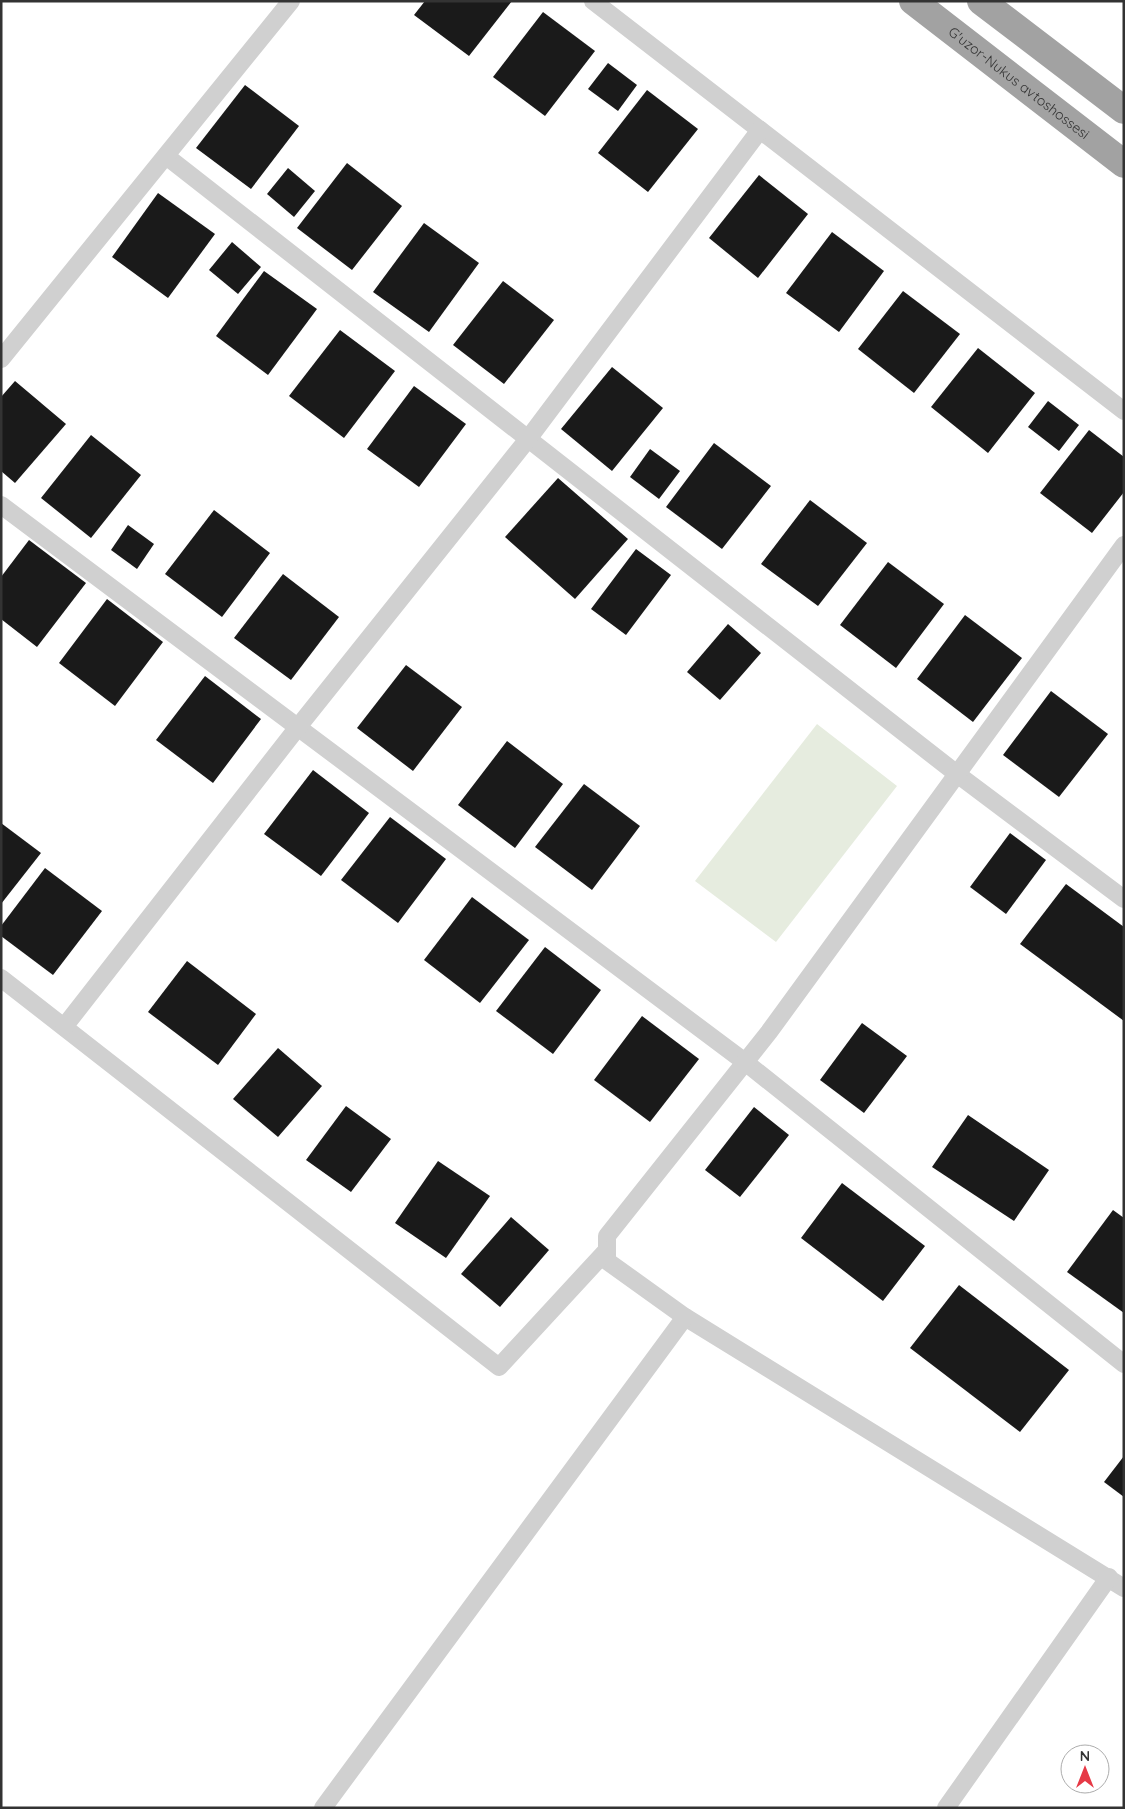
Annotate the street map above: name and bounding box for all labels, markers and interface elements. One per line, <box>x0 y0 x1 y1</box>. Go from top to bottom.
street label: G'uzor-Nukus avtoshossesi <box>945 23 1093 143</box>
north arrow <box>1060 1744 1110 1794</box>
text: N <box>1080 1747 1090 1765</box>

